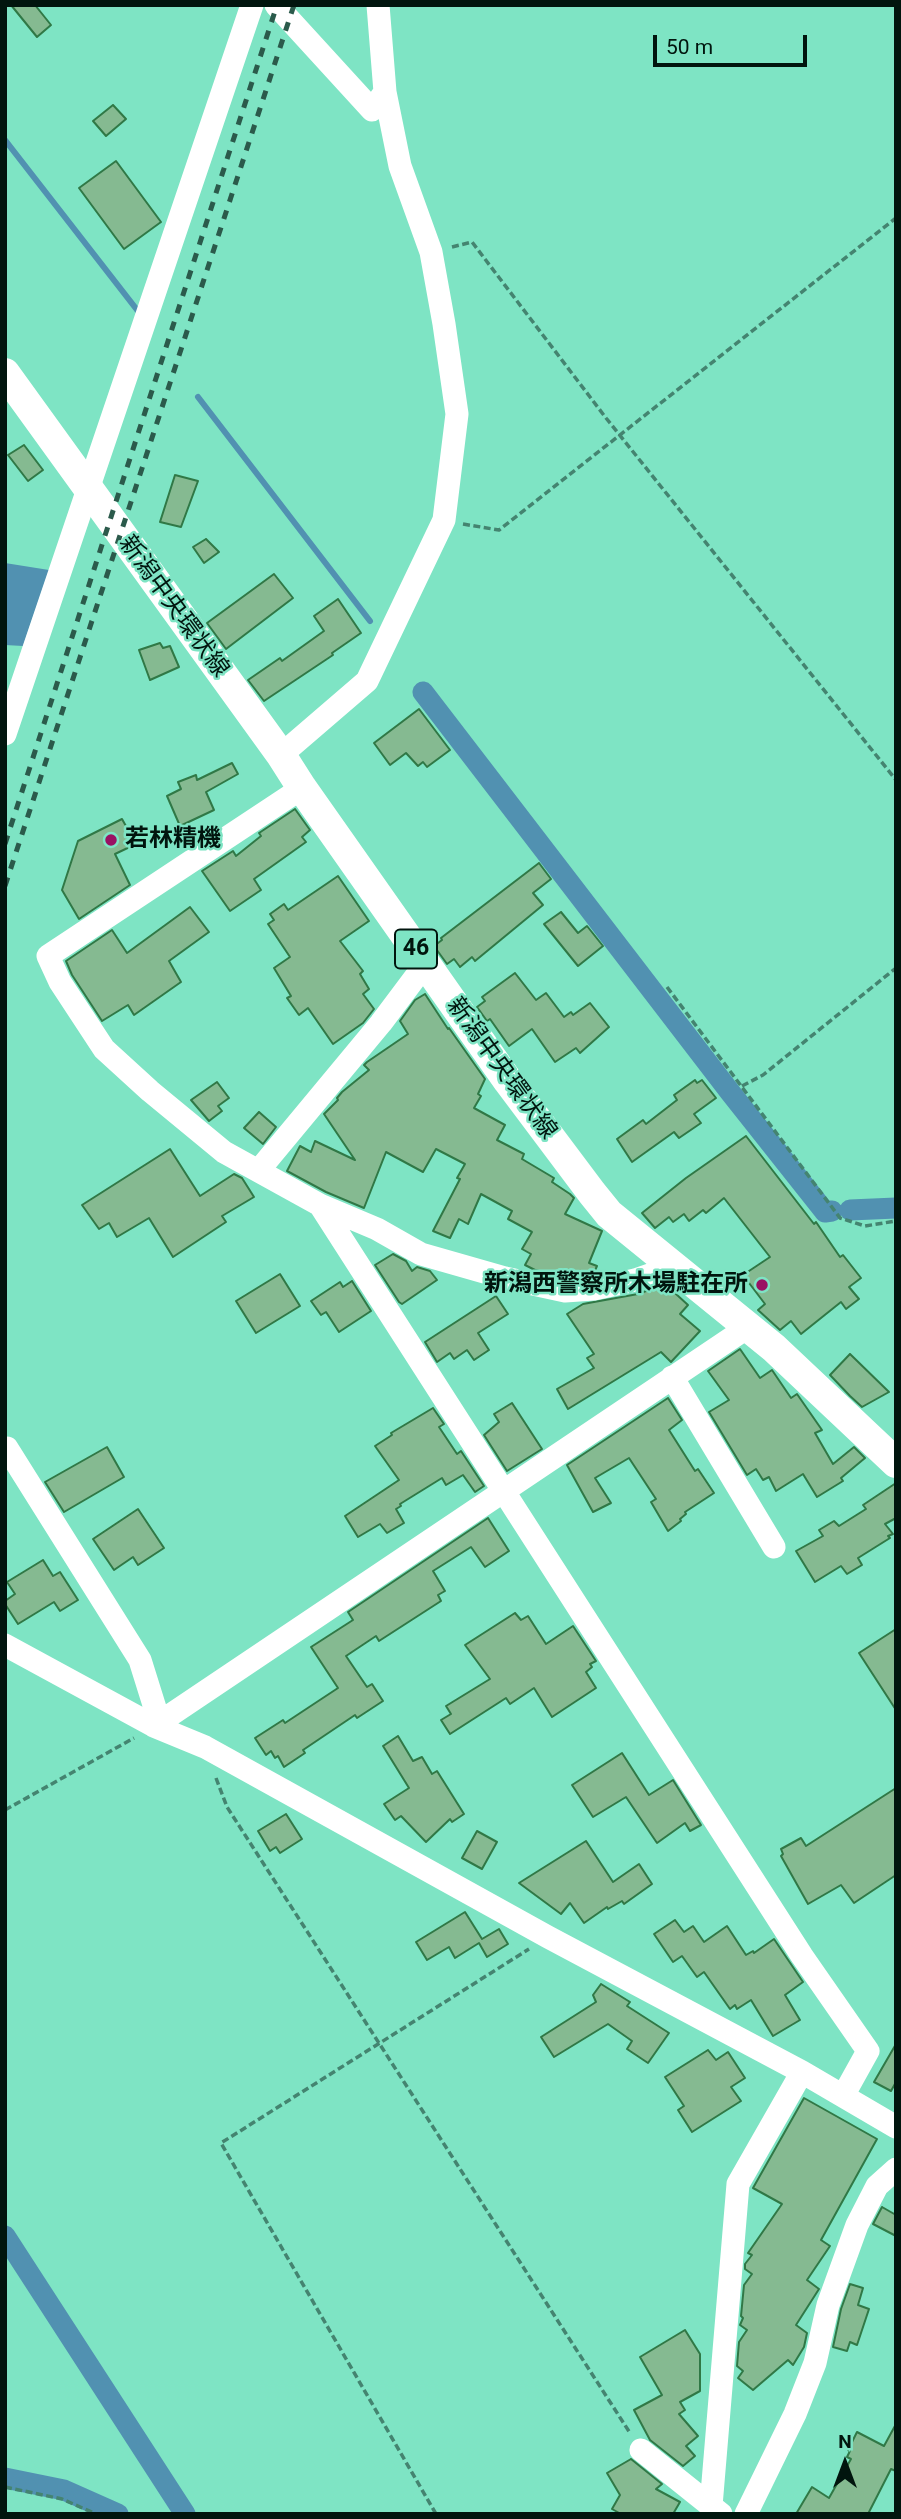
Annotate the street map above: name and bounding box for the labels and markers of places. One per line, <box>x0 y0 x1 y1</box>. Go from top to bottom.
place label: 若林精機 <box>125 826 221 854</box>
marker: 若林精機 <box>103 832 119 848</box>
place label: 新潟西警察所木場駐在所 <box>484 1271 748 1299</box>
marker: 新潟西警察所木場駐在所 <box>754 1277 770 1293</box>

